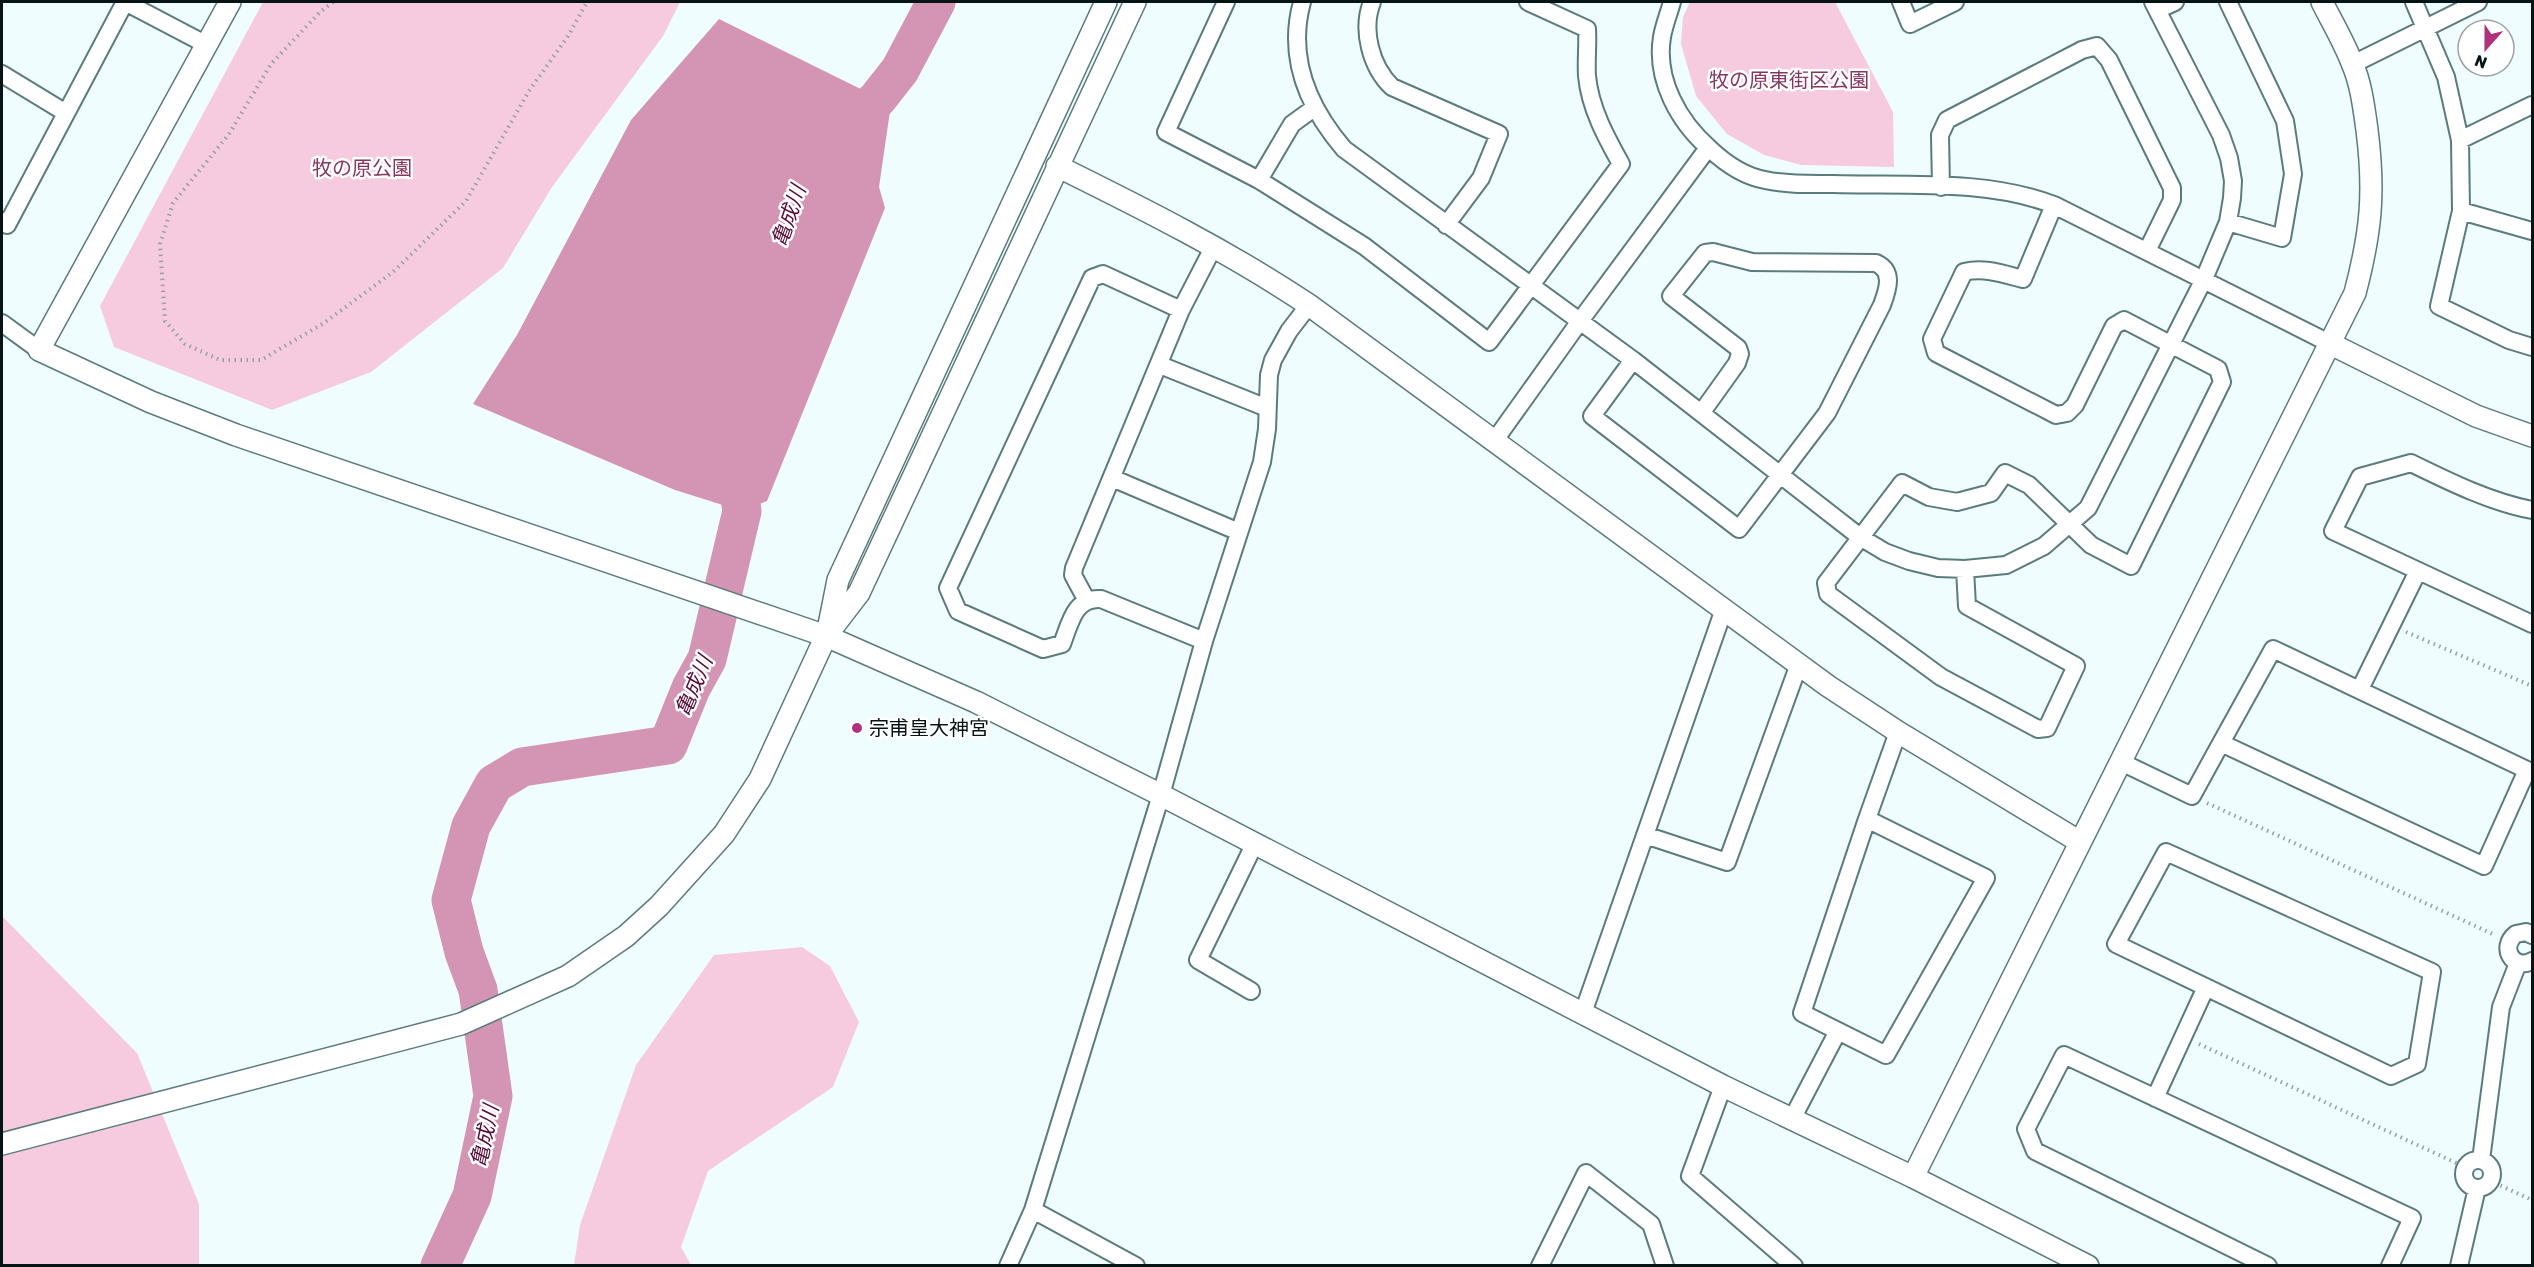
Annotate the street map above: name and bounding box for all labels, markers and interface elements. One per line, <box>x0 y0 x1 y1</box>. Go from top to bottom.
north arrow <box>2456 18 2516 78</box>
text: N <box>2472 51 2490 72</box>
park label: 牧の原東街区公園 <box>1709 68 1869 92</box>
park label: 牧の原公園 <box>312 156 412 180</box>
water label: 亀成川 <box>766 180 811 250</box>
water label: 亀成川 <box>670 650 718 720</box>
place label: 宗甫皇大神宮 <box>869 716 989 740</box>
marker: 宗甫皇大神宮 <box>850 721 864 735</box>
water label: 亀成川 <box>466 1101 504 1169</box>

